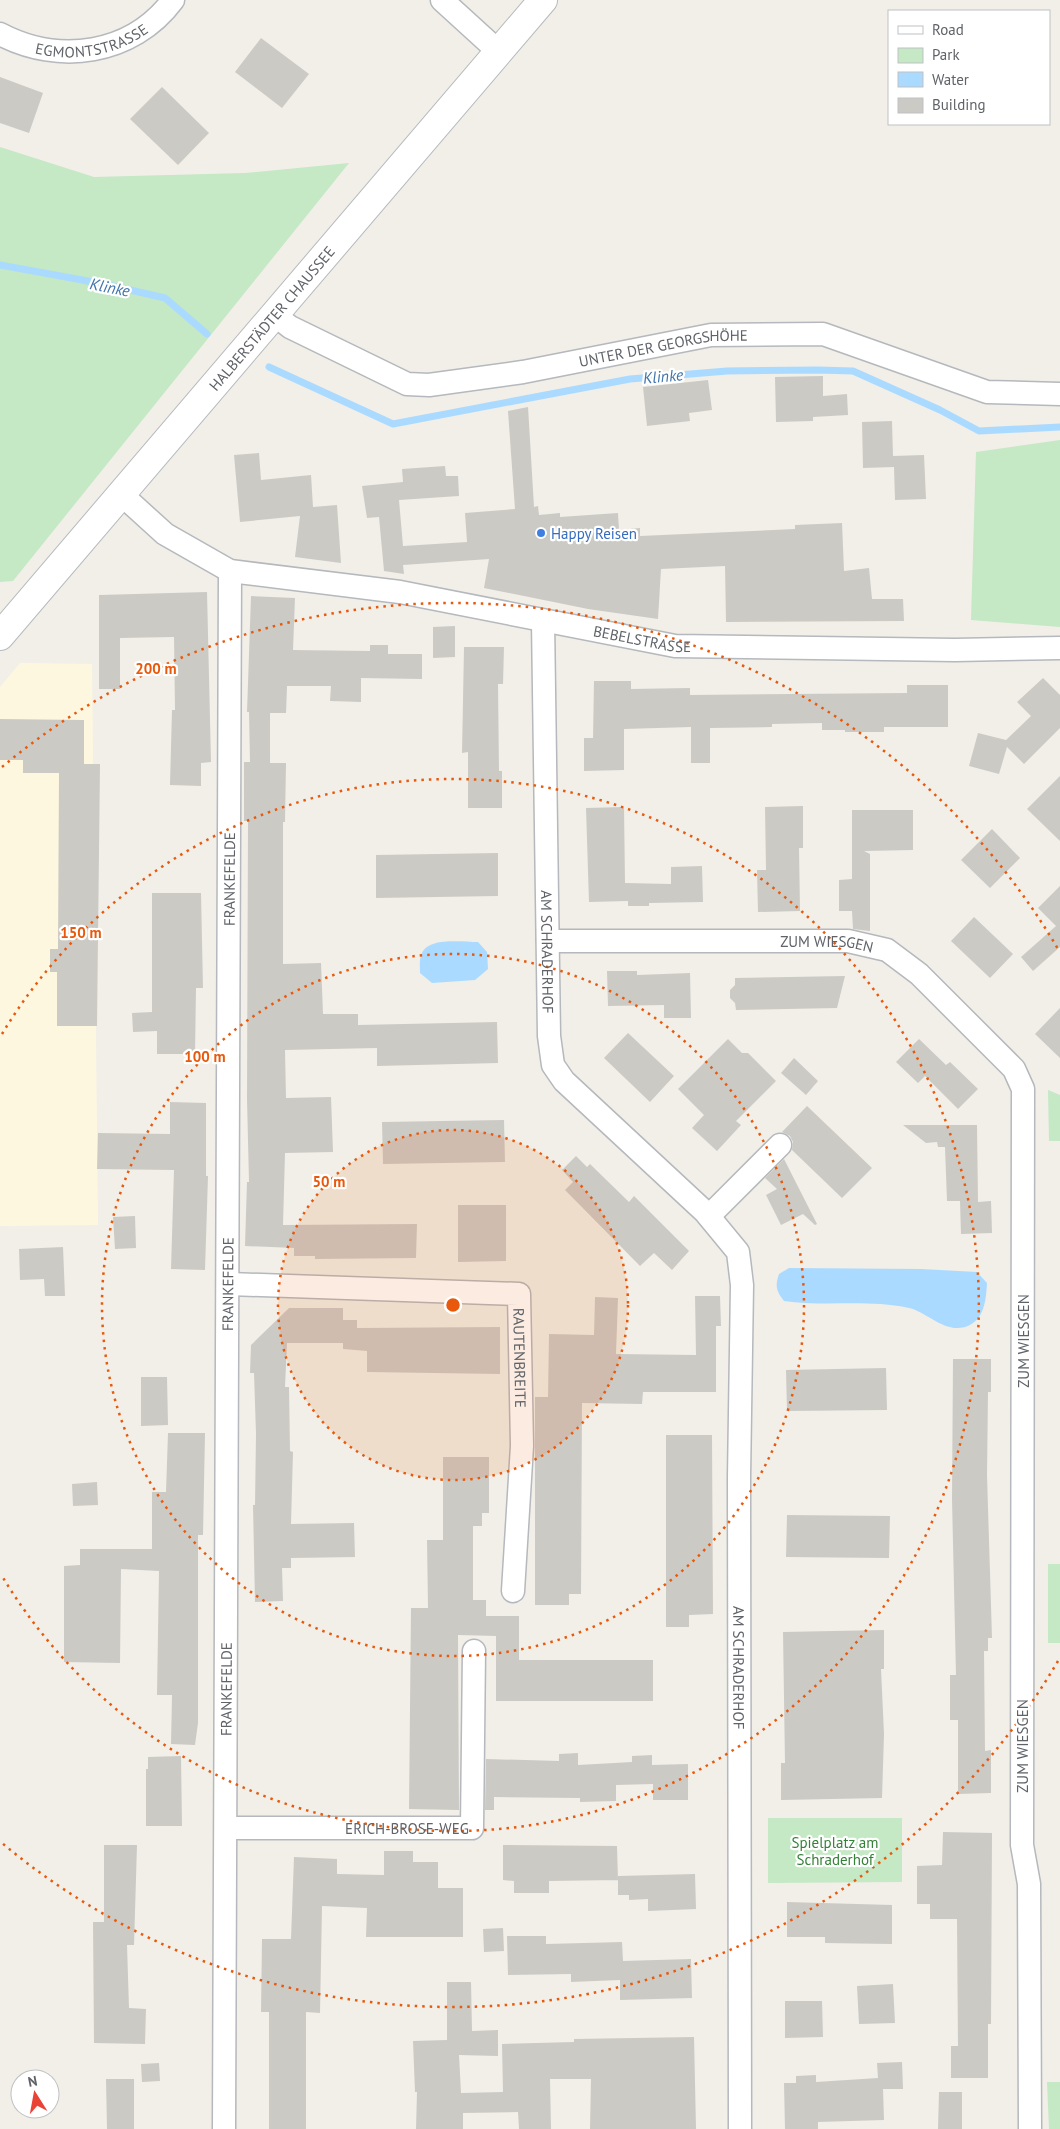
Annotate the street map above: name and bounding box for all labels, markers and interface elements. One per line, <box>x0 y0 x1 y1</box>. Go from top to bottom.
legend <box>888 10 1050 125</box>
street label: EGMONTSTRASSE <box>34 19 151 61</box>
text: Road <box>932 20 964 39</box>
text: Park <box>932 45 960 64</box>
text: Water <box>932 70 969 89</box>
text: Building <box>932 95 986 114</box>
street label: HALBERSTÄDTER CHAUSSEE <box>204 242 338 394</box>
water label: Klinke <box>88 273 132 301</box>
street label: UNTER DER GEORGSHÖHE <box>577 325 748 370</box>
water label: Klinke <box>642 364 684 388</box>
place label: Happy Reisen <box>551 524 637 543</box>
marker: Happy Reisen <box>535 527 547 539</box>
street label: BEBELSTRASSE <box>592 621 691 656</box>
text: 200 m <box>135 659 177 678</box>
street label: FRANKEFELDE <box>219 832 238 926</box>
street label: AM SCHRADERHOF <box>537 890 558 1014</box>
text: 150 m <box>60 923 102 942</box>
street label: ZUM WIESGEN <box>780 931 875 956</box>
text: 100 m <box>184 1047 226 1066</box>
text: 50 m <box>313 1172 345 1191</box>
street label: FRANKEFELDE <box>218 1237 237 1331</box>
street label: ZUM WIESGEN <box>1014 1294 1033 1388</box>
centre of rings <box>444 1296 462 1314</box>
street label: RAUTENBREITE <box>510 1308 531 1408</box>
street label: AM SCHRADERHOF <box>730 1606 749 1729</box>
street label: FRANKEFELDE <box>216 1642 235 1736</box>
street label: ZUM WIESGEN <box>1013 1699 1032 1793</box>
street label: ERICH-BROSE-WEG <box>345 1819 469 1838</box>
park label: Spielplatz am Schraderhof <box>791 1833 879 1869</box>
north arrow <box>10 2069 60 2119</box>
text: N <box>26 2072 39 2091</box>

